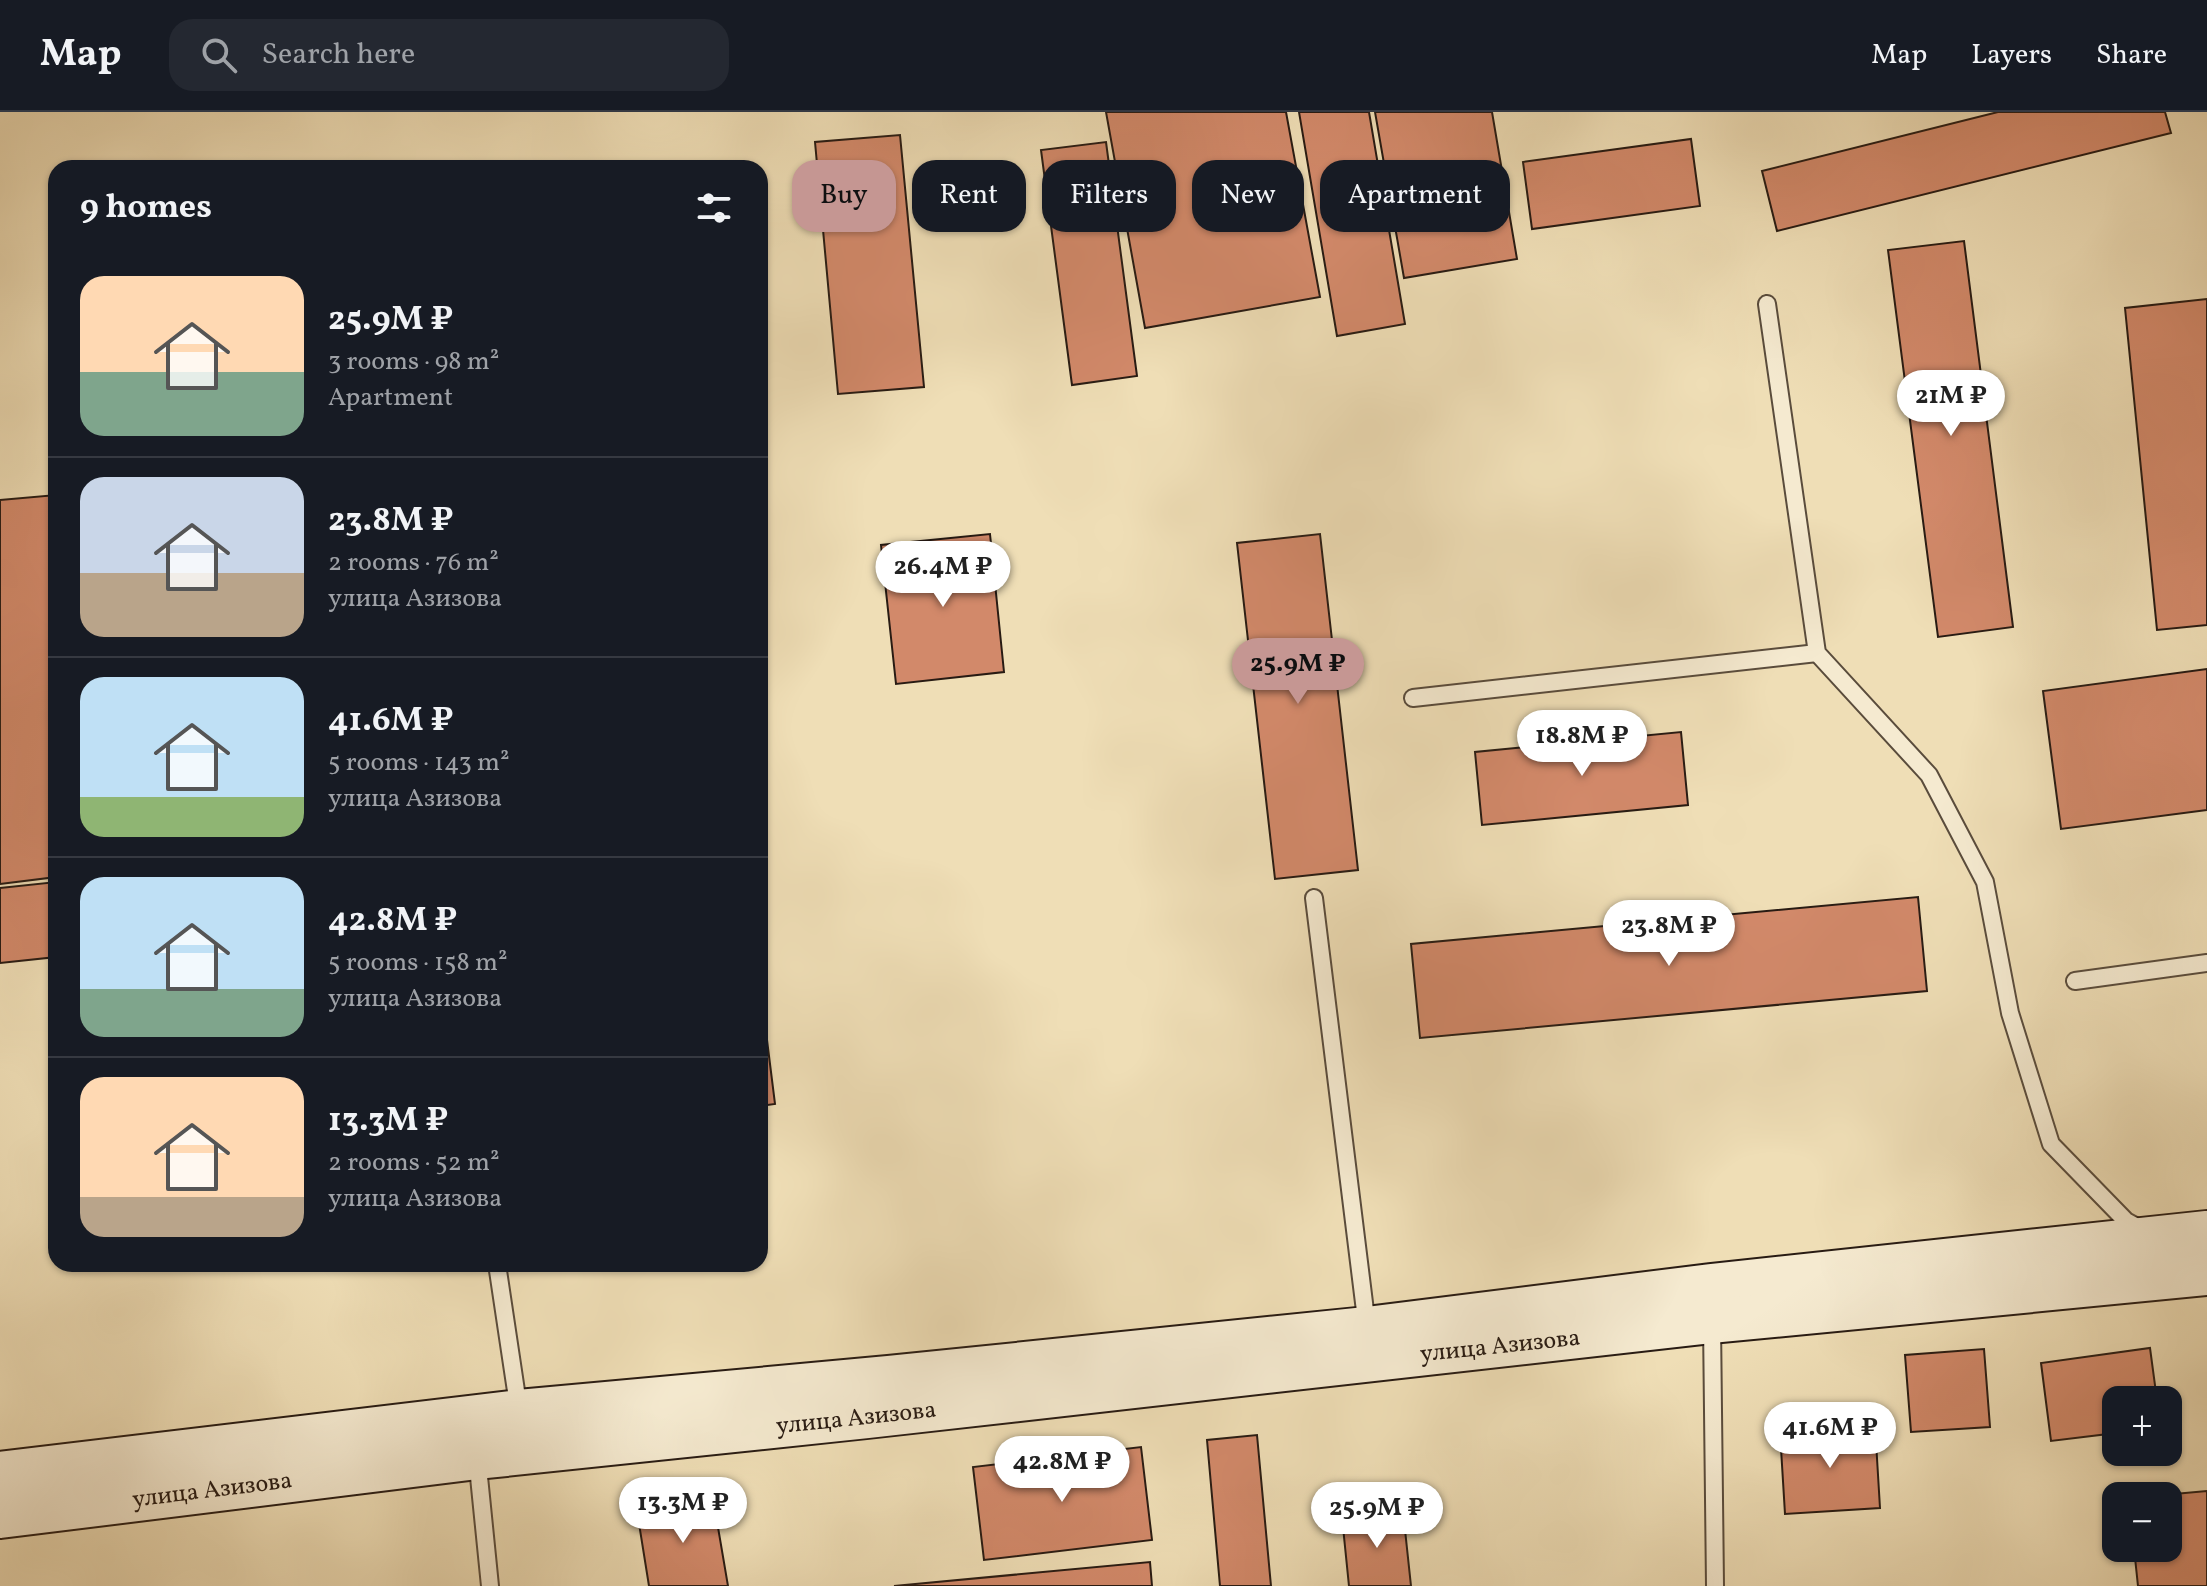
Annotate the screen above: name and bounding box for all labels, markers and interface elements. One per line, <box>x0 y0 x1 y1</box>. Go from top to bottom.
search box <box>169 19 729 91</box>
text: Map <box>40 29 121 82</box>
icon: search <box>197 33 241 77</box>
text: Search here <box>261 34 415 76</box>
text: Map <box>1871 36 1927 75</box>
text: Layers <box>1971 36 2052 75</box>
text: Share <box>2096 36 2167 75</box>
chip: Buy <box>792 160 896 232</box>
chip: Rent <box>912 160 1026 232</box>
chip: Filters <box>1042 160 1176 232</box>
chip: New <box>1192 160 1304 232</box>
chip: Apartment <box>1320 160 1510 232</box>
text: 9 homes <box>80 185 212 232</box>
icon: filters <box>692 186 736 230</box>
text: 25.9M ₽ <box>328 297 453 344</box>
icon: home <box>144 308 240 404</box>
text: 3 rooms · 98 m² <box>328 344 499 380</box>
pin: 21M ₽ <box>1895 370 2007 438</box>
text: 21M ₽ <box>1915 378 1987 414</box>
text: Apartment <box>328 380 453 416</box>
text: 23.8M ₽ <box>328 498 454 545</box>
icon: home <box>144 509 240 605</box>
pin: 26.4M ₽ <box>869 541 1017 609</box>
text: 2 rooms · 76 m² <box>328 545 499 581</box>
text: 26.4M ₽ <box>893 549 993 585</box>
text: улица Азизова <box>328 581 502 617</box>
pin: 25.9M ₽ <box>1224 638 1372 706</box>
text: 25.9M ₽ <box>1250 646 1346 682</box>
text: 41.6M ₽ <box>328 698 454 745</box>
icon: home <box>144 709 240 805</box>
pin: 18.8M ₽ <box>1508 710 1656 778</box>
text: 18.8M ₽ <box>1535 718 1629 754</box>
text: 5 rooms · 143 m² <box>328 745 510 781</box>
text: улица Азизова <box>328 781 502 817</box>
text: 42.8M ₽ <box>328 898 457 945</box>
pin: 23.8M ₽ <box>1595 900 1743 968</box>
text: 23.8M ₽ <box>1621 908 1717 944</box>
icon: home <box>144 909 240 1005</box>
text: 5 rooms · 158 m² <box>328 945 508 981</box>
text: улица Азизова <box>328 981 502 1017</box>
text: 13.3M ₽ <box>328 1098 448 1145</box>
icon: home <box>144 1109 240 1205</box>
text: 2 rooms · 52 m² <box>328 1145 500 1181</box>
text: улица Азизова <box>328 1181 502 1217</box>
street label: улица Азизова <box>1418 1322 1582 1372</box>
map controls <box>2102 1386 2182 1562</box>
button: + <box>2102 1386 2182 1466</box>
street label: улица Азизова <box>774 1394 938 1444</box>
pin: 41.6M ₽ <box>1756 1402 1904 1470</box>
text: 41.6M ₽ <box>1782 1410 1878 1446</box>
pin: 42.8M ₽ <box>988 1436 1136 1504</box>
text: 42.8M ₽ <box>1013 1444 1111 1480</box>
street label: улица Азизова <box>130 1464 294 1518</box>
pin: 13.3M ₽ <box>609 1477 757 1545</box>
pin: 25.9M ₽ <box>1303 1482 1451 1550</box>
button: − <box>2102 1482 2182 1562</box>
text: 13.3M ₽ <box>637 1485 729 1521</box>
text: 25.9M ₽ <box>1329 1490 1425 1526</box>

